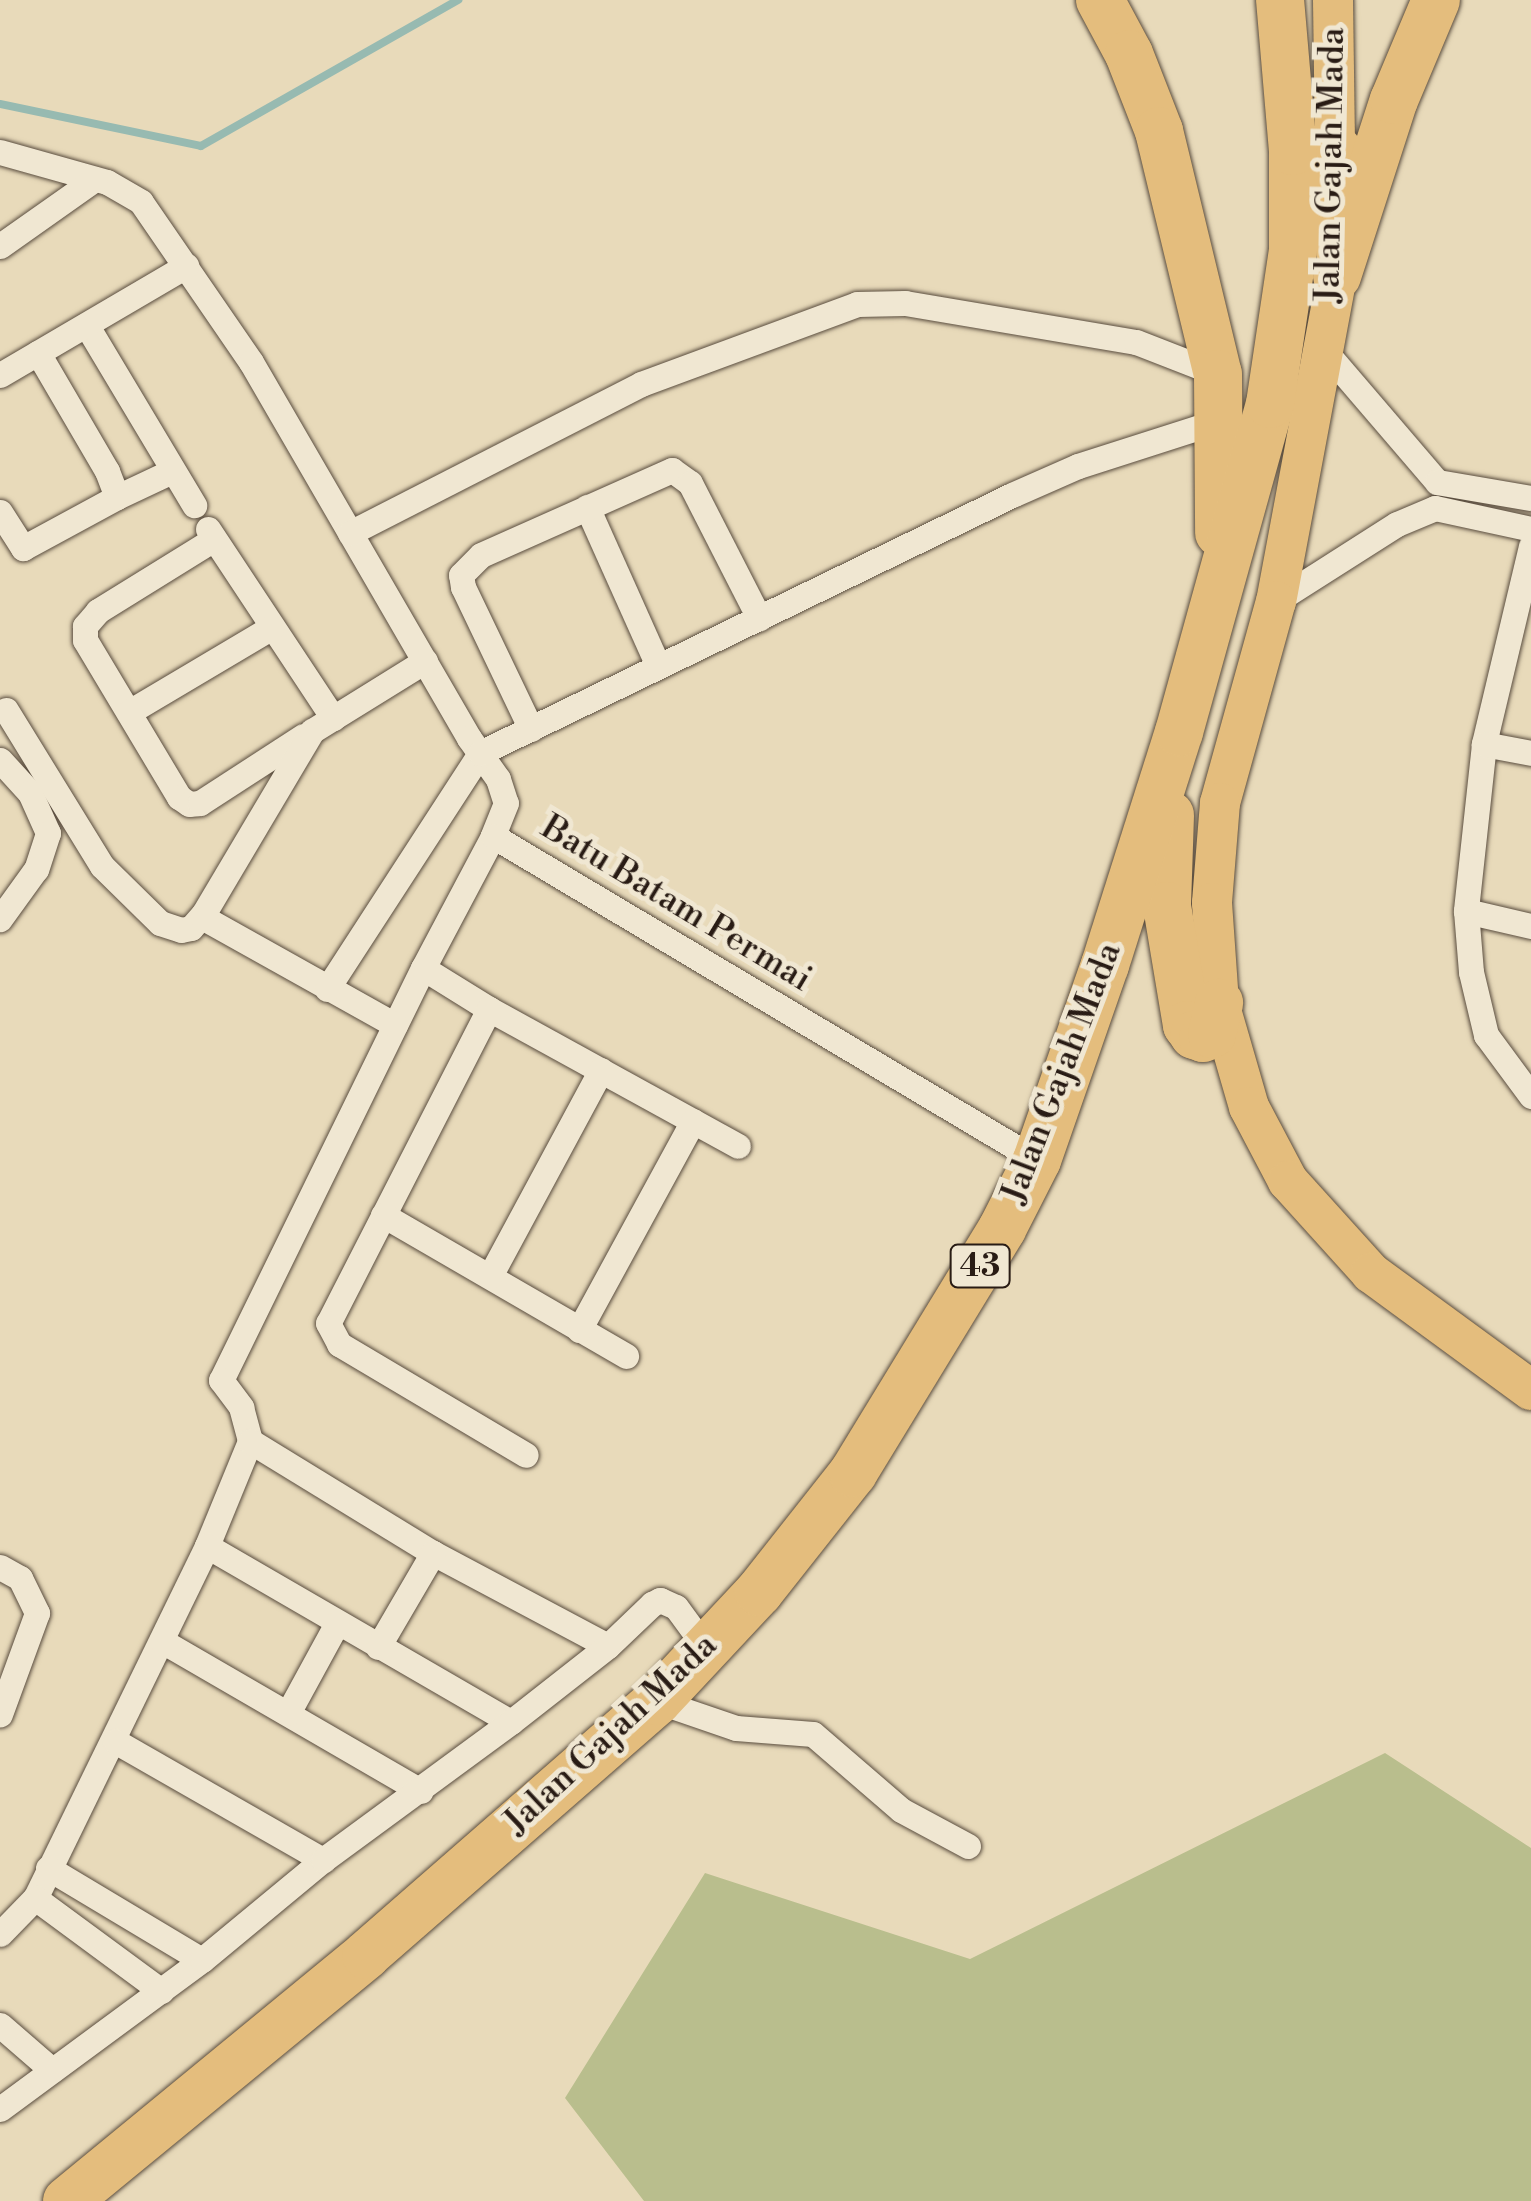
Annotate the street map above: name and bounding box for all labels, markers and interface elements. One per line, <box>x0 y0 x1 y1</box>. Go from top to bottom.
street label: Jalan Gajah Mada <box>1308 27 1354 303</box>
street label: Batu Batam Permai <box>533 807 819 1001</box>
street label: Jalan Gajah Mada <box>993 937 1131 1209</box>
road number: 43 <box>948 1239 1012 1293</box>
street label: Jalan Gajah Mada <box>496 1625 726 1843</box>

